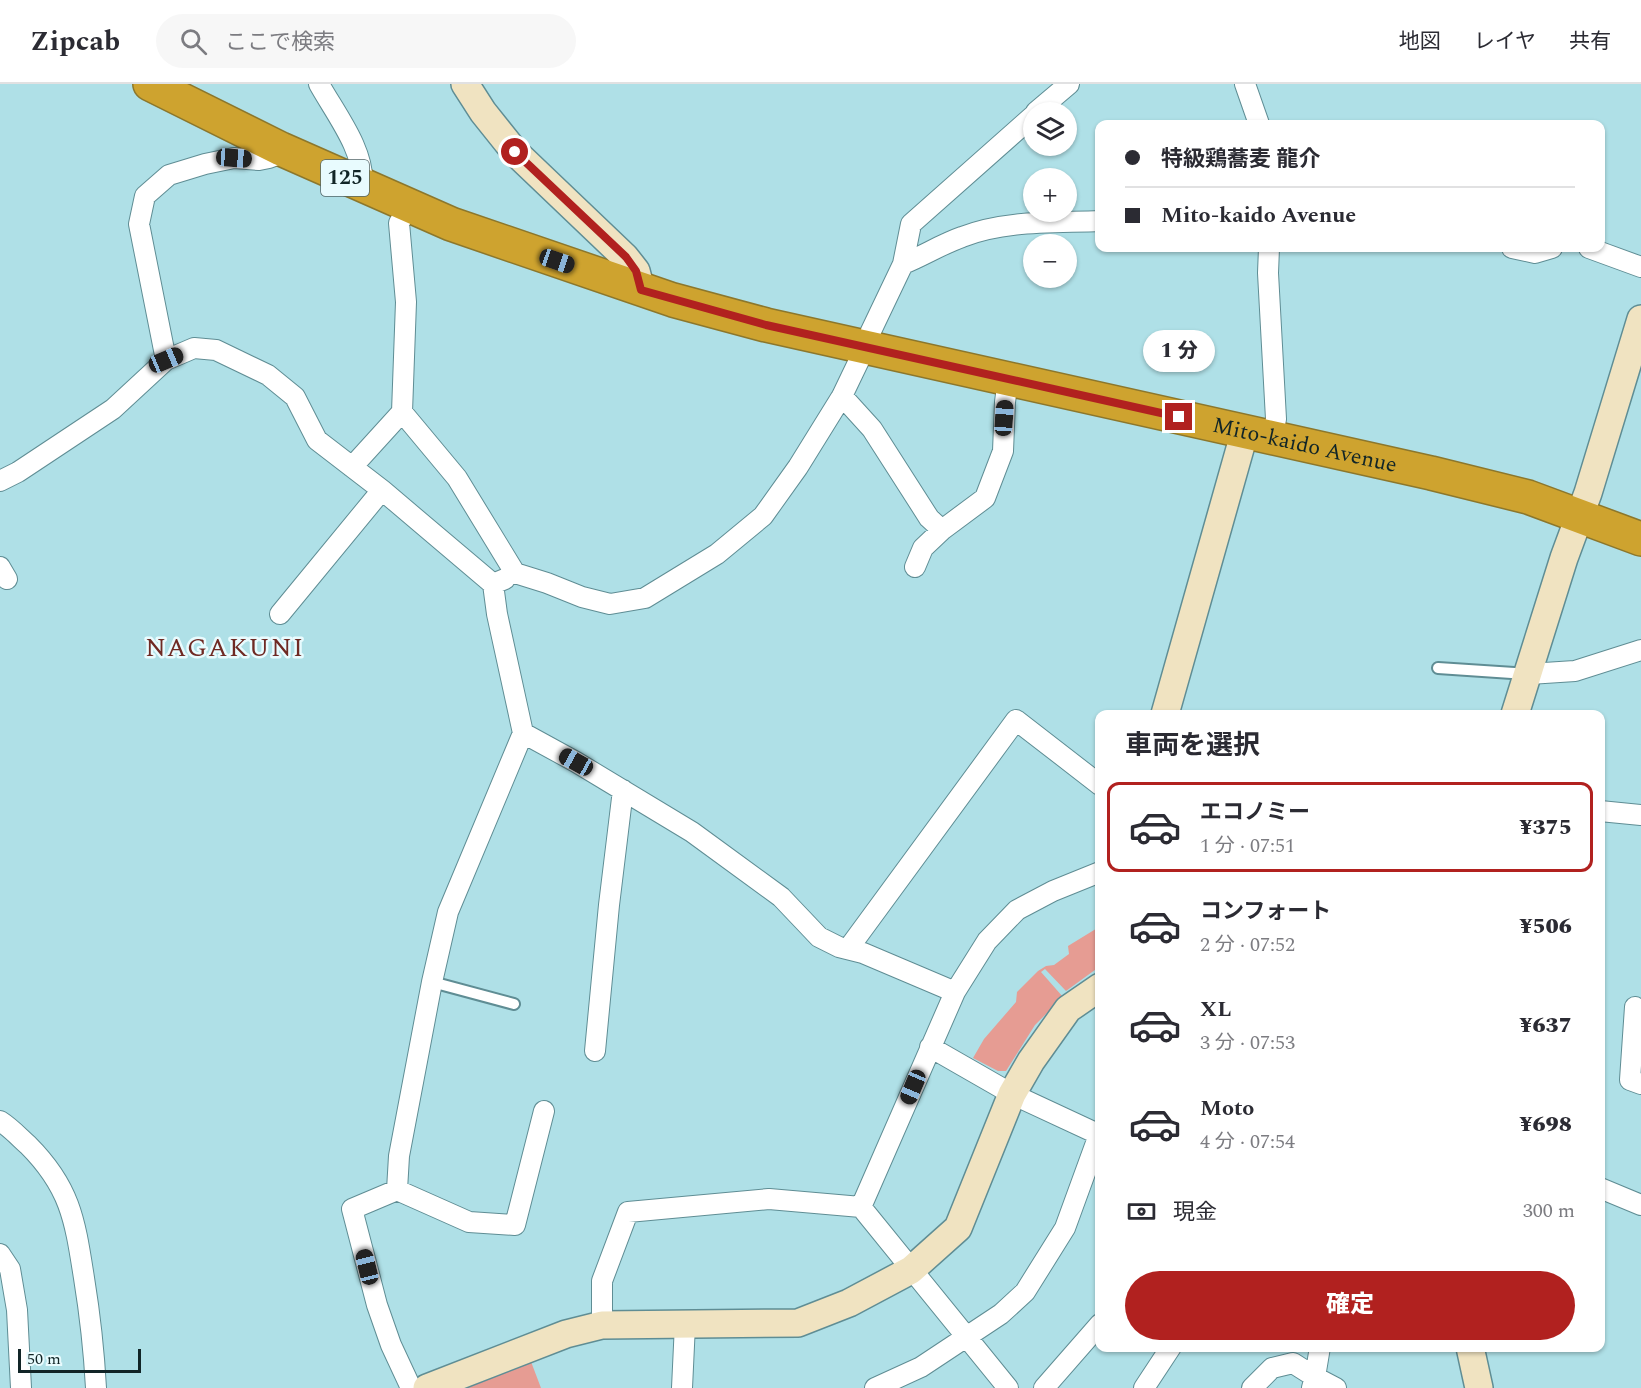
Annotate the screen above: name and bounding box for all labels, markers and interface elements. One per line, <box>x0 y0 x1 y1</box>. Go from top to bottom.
search box <box>156 14 576 68</box>
text: Zipcab <box>30 20 120 63</box>
icon: search <box>177 25 210 58</box>
text: ここで検索 <box>225 26 335 59</box>
text: 地図 <box>1399 26 1441 58</box>
text: レイヤ <box>1474 26 1536 58</box>
text: 共有 <box>1569 26 1611 58</box>
map controls <box>1023 102 1077 288</box>
button: layers <box>1023 102 1077 156</box>
route start <box>501 138 528 165</box>
text: 特級鶏蕎麦 龍介 <box>1161 143 1321 176</box>
car <box>215 148 253 168</box>
road number: 125 <box>321 160 369 196</box>
button: + <box>1023 168 1077 222</box>
text: Mito-kaido Avenue <box>1161 199 1356 232</box>
button: − <box>1023 234 1077 288</box>
car <box>537 247 577 275</box>
callout: 1 分 <box>1143 330 1215 372</box>
text: 1 分 <box>1161 336 1198 366</box>
car <box>146 345 186 375</box>
car <box>994 399 1014 437</box>
route end <box>1165 403 1192 430</box>
street label: Mito-kaido Avenue <box>1209 408 1400 481</box>
district label: NAGAKUNI <box>145 628 305 668</box>
text: 車両を選択 <box>1125 725 1260 767</box>
car <box>556 745 596 779</box>
text: エコノミー <box>1200 796 1310 829</box>
icon: car <box>1128 800 1182 854</box>
text: ¥375 <box>1519 811 1572 844</box>
text: 1 分 · 07:51 <box>1200 831 1295 861</box>
text: コンフォート <box>1200 895 1331 928</box>
icon: car <box>1128 899 1182 953</box>
text: ¥506 <box>1519 910 1572 943</box>
text: 2 分 · 07:52 <box>1200 930 1295 960</box>
text: XL <box>1200 993 1231 1026</box>
icon: car <box>1128 998 1182 1052</box>
text: ¥637 <box>1519 1009 1572 1042</box>
text: 3 分 · 07:53 <box>1200 1028 1295 1058</box>
car <box>898 1067 928 1107</box>
text: Moto <box>1200 1092 1254 1125</box>
icon: car <box>1128 1097 1182 1151</box>
text: ¥698 <box>1519 1108 1572 1141</box>
text: 4 分 · 07:54 <box>1200 1127 1295 1157</box>
icon: cash <box>1125 1195 1158 1228</box>
text: 現金 <box>1173 1196 1217 1229</box>
text: 300 m <box>1523 1196 1575 1226</box>
car <box>354 1247 380 1287</box>
button: 確定 <box>1125 1271 1575 1340</box>
scale bar <box>18 1346 141 1374</box>
text: 50 m <box>27 1347 61 1371</box>

